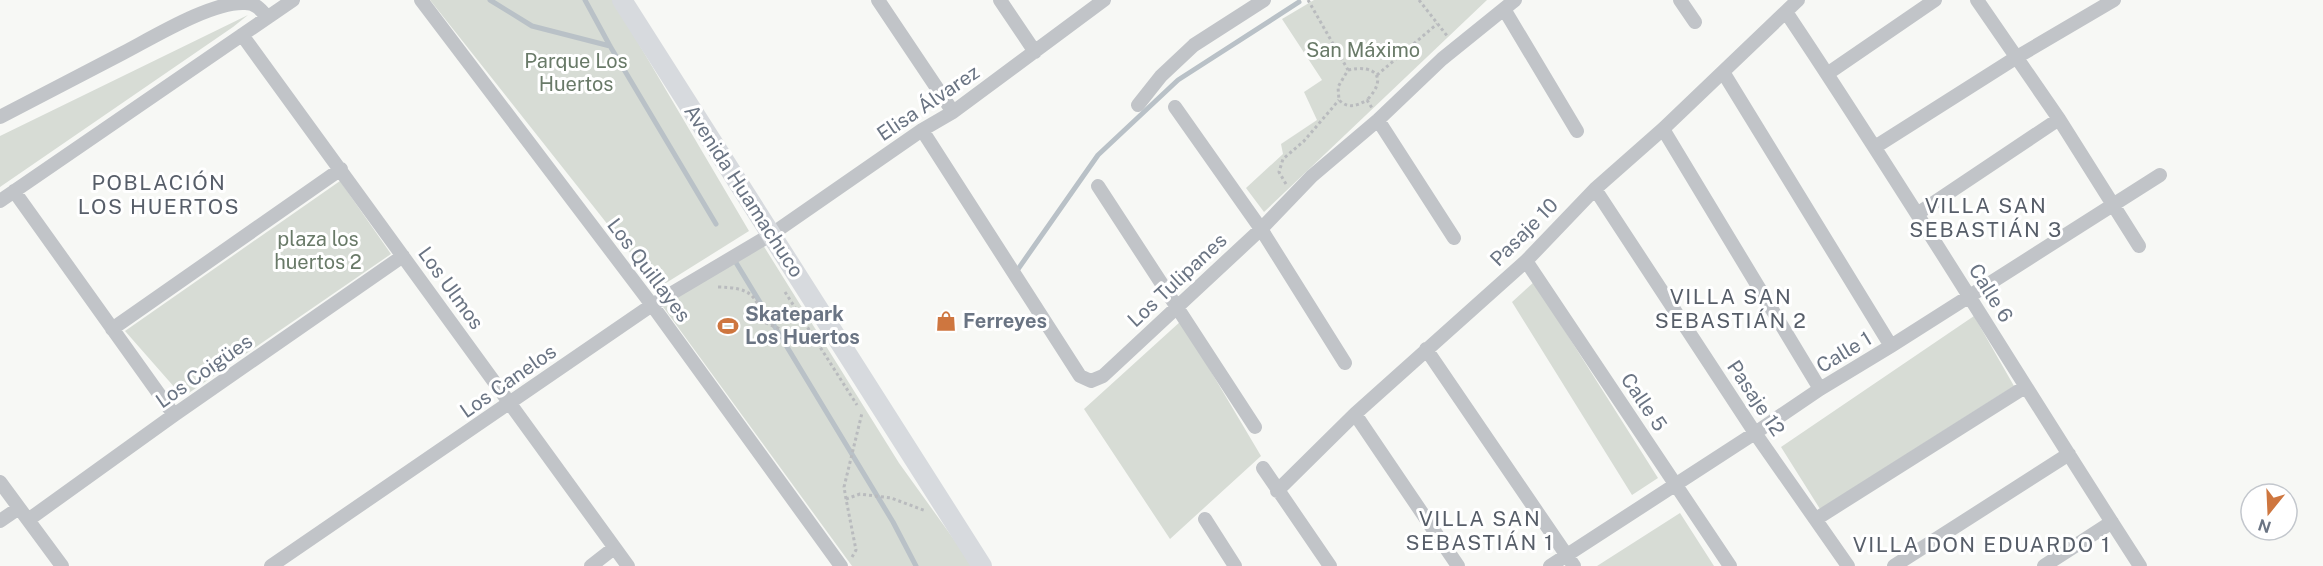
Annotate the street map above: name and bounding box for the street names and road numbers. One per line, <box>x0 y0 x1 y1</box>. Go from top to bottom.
street label: Elisa Álvarez <box>872 59 984 146</box>
street label: Avenida Huamachuco <box>679 100 809 282</box>
street label: Pasaje 10 <box>1485 193 1563 271</box>
street label: Los Quillayes <box>602 213 696 327</box>
street label: Los Tulipanes <box>1123 228 1231 332</box>
street label: Los Ulmos <box>413 242 489 334</box>
street label: Calle 6 <box>1964 259 2018 327</box>
street label: Calle 1 <box>1812 326 1876 378</box>
street label: Los Coigües <box>151 329 257 413</box>
street label: Los Canelos <box>455 339 561 423</box>
street label: Pasaje 12 <box>1722 356 1790 440</box>
street label: Calle 5 <box>1616 368 1672 436</box>

